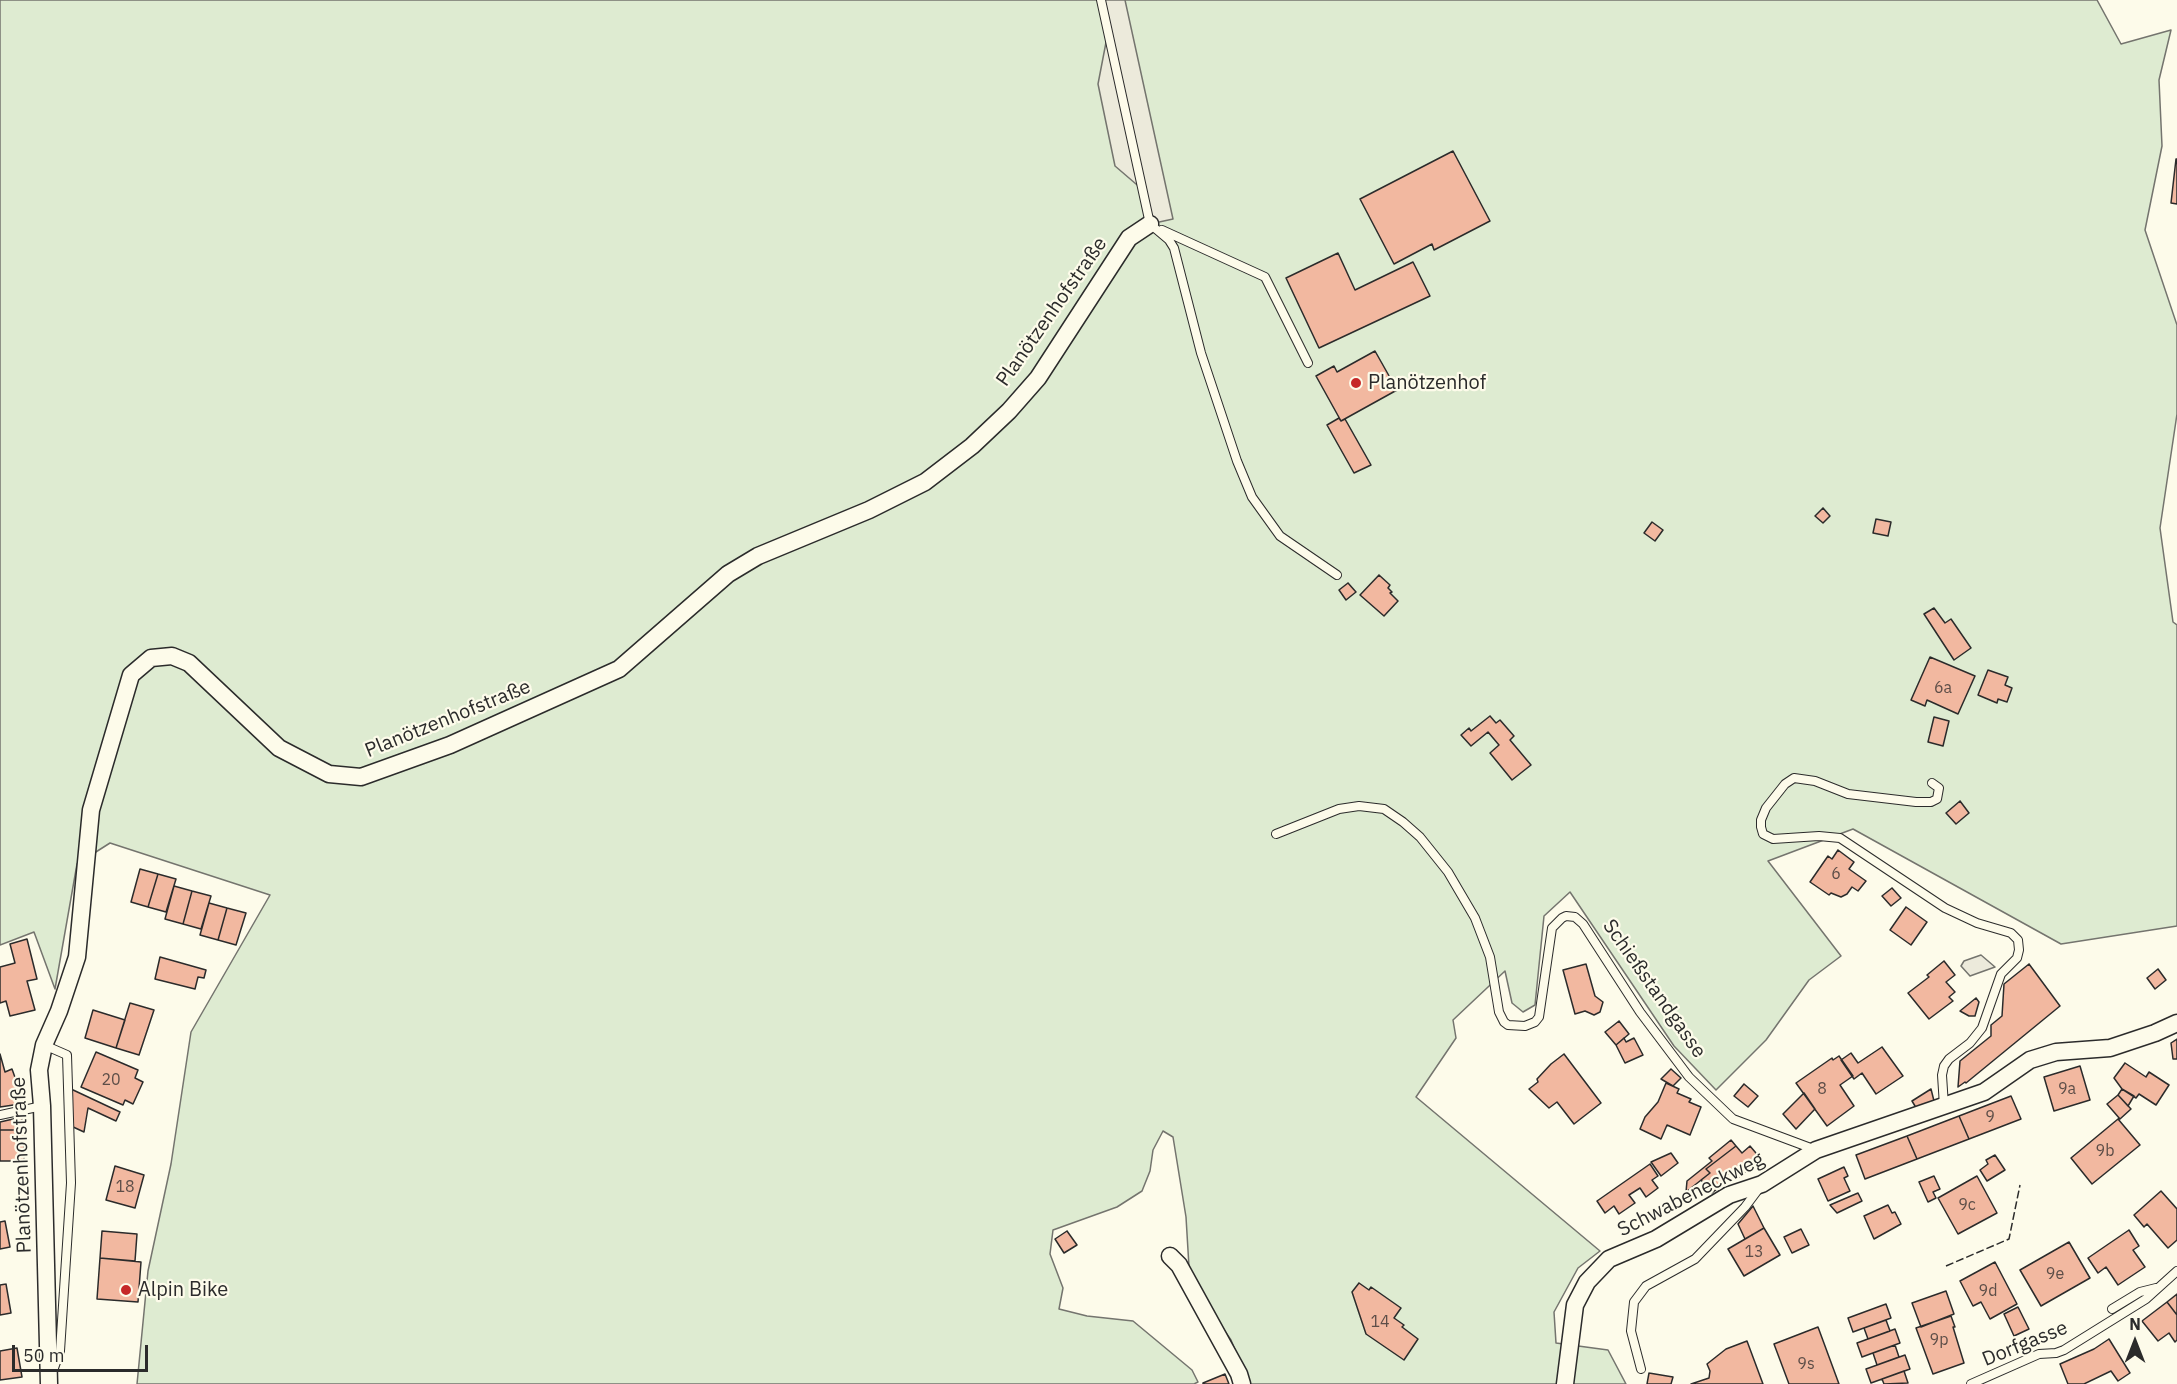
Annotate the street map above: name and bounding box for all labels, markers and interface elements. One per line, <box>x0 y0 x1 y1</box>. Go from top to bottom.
street label: Planötzenhofstraße <box>992 233 1112 391</box>
place label: Planötzenhof <box>1368 371 1486 395</box>
marker: Planötzenhof <box>1349 376 1363 390</box>
street label: Planötzenhofstraße <box>362 675 534 763</box>
house number: 6a <box>1934 678 1952 698</box>
house number: 6 <box>1831 864 1841 884</box>
street label: Schießstandgasse <box>1597 915 1711 1063</box>
house number: 20 <box>101 1070 121 1090</box>
street label: Planötzenhofstraße <box>7 1076 37 1254</box>
house number: 8 <box>1817 1079 1827 1099</box>
house number: 9a <box>2058 1079 2076 1099</box>
house number: 9 <box>1985 1107 1995 1127</box>
house number: 9b <box>2096 1141 2114 1161</box>
street label: Schwabeneckweg <box>1614 1148 1768 1242</box>
house number: 18 <box>115 1177 135 1197</box>
house number: 9c <box>1958 1195 1976 1215</box>
house number: 13 <box>1744 1242 1764 1262</box>
house number: 9e <box>2046 1264 2064 1284</box>
place label: Alpin Bike <box>138 1278 228 1302</box>
house number: 9d <box>1979 1281 1997 1301</box>
marker: Alpin Bike <box>119 1283 133 1297</box>
house number: 14 <box>1370 1312 1390 1332</box>
north arrow <box>2105 1312 2165 1372</box>
text: N <box>2129 1314 2141 1334</box>
street label: Dorfgasse <box>1979 1316 2071 1372</box>
house number: 9p <box>1930 1330 1948 1350</box>
scale bar <box>15 1333 152 1371</box>
text: 50 m <box>23 1344 65 1367</box>
house number: 9s <box>1797 1354 1815 1374</box>

